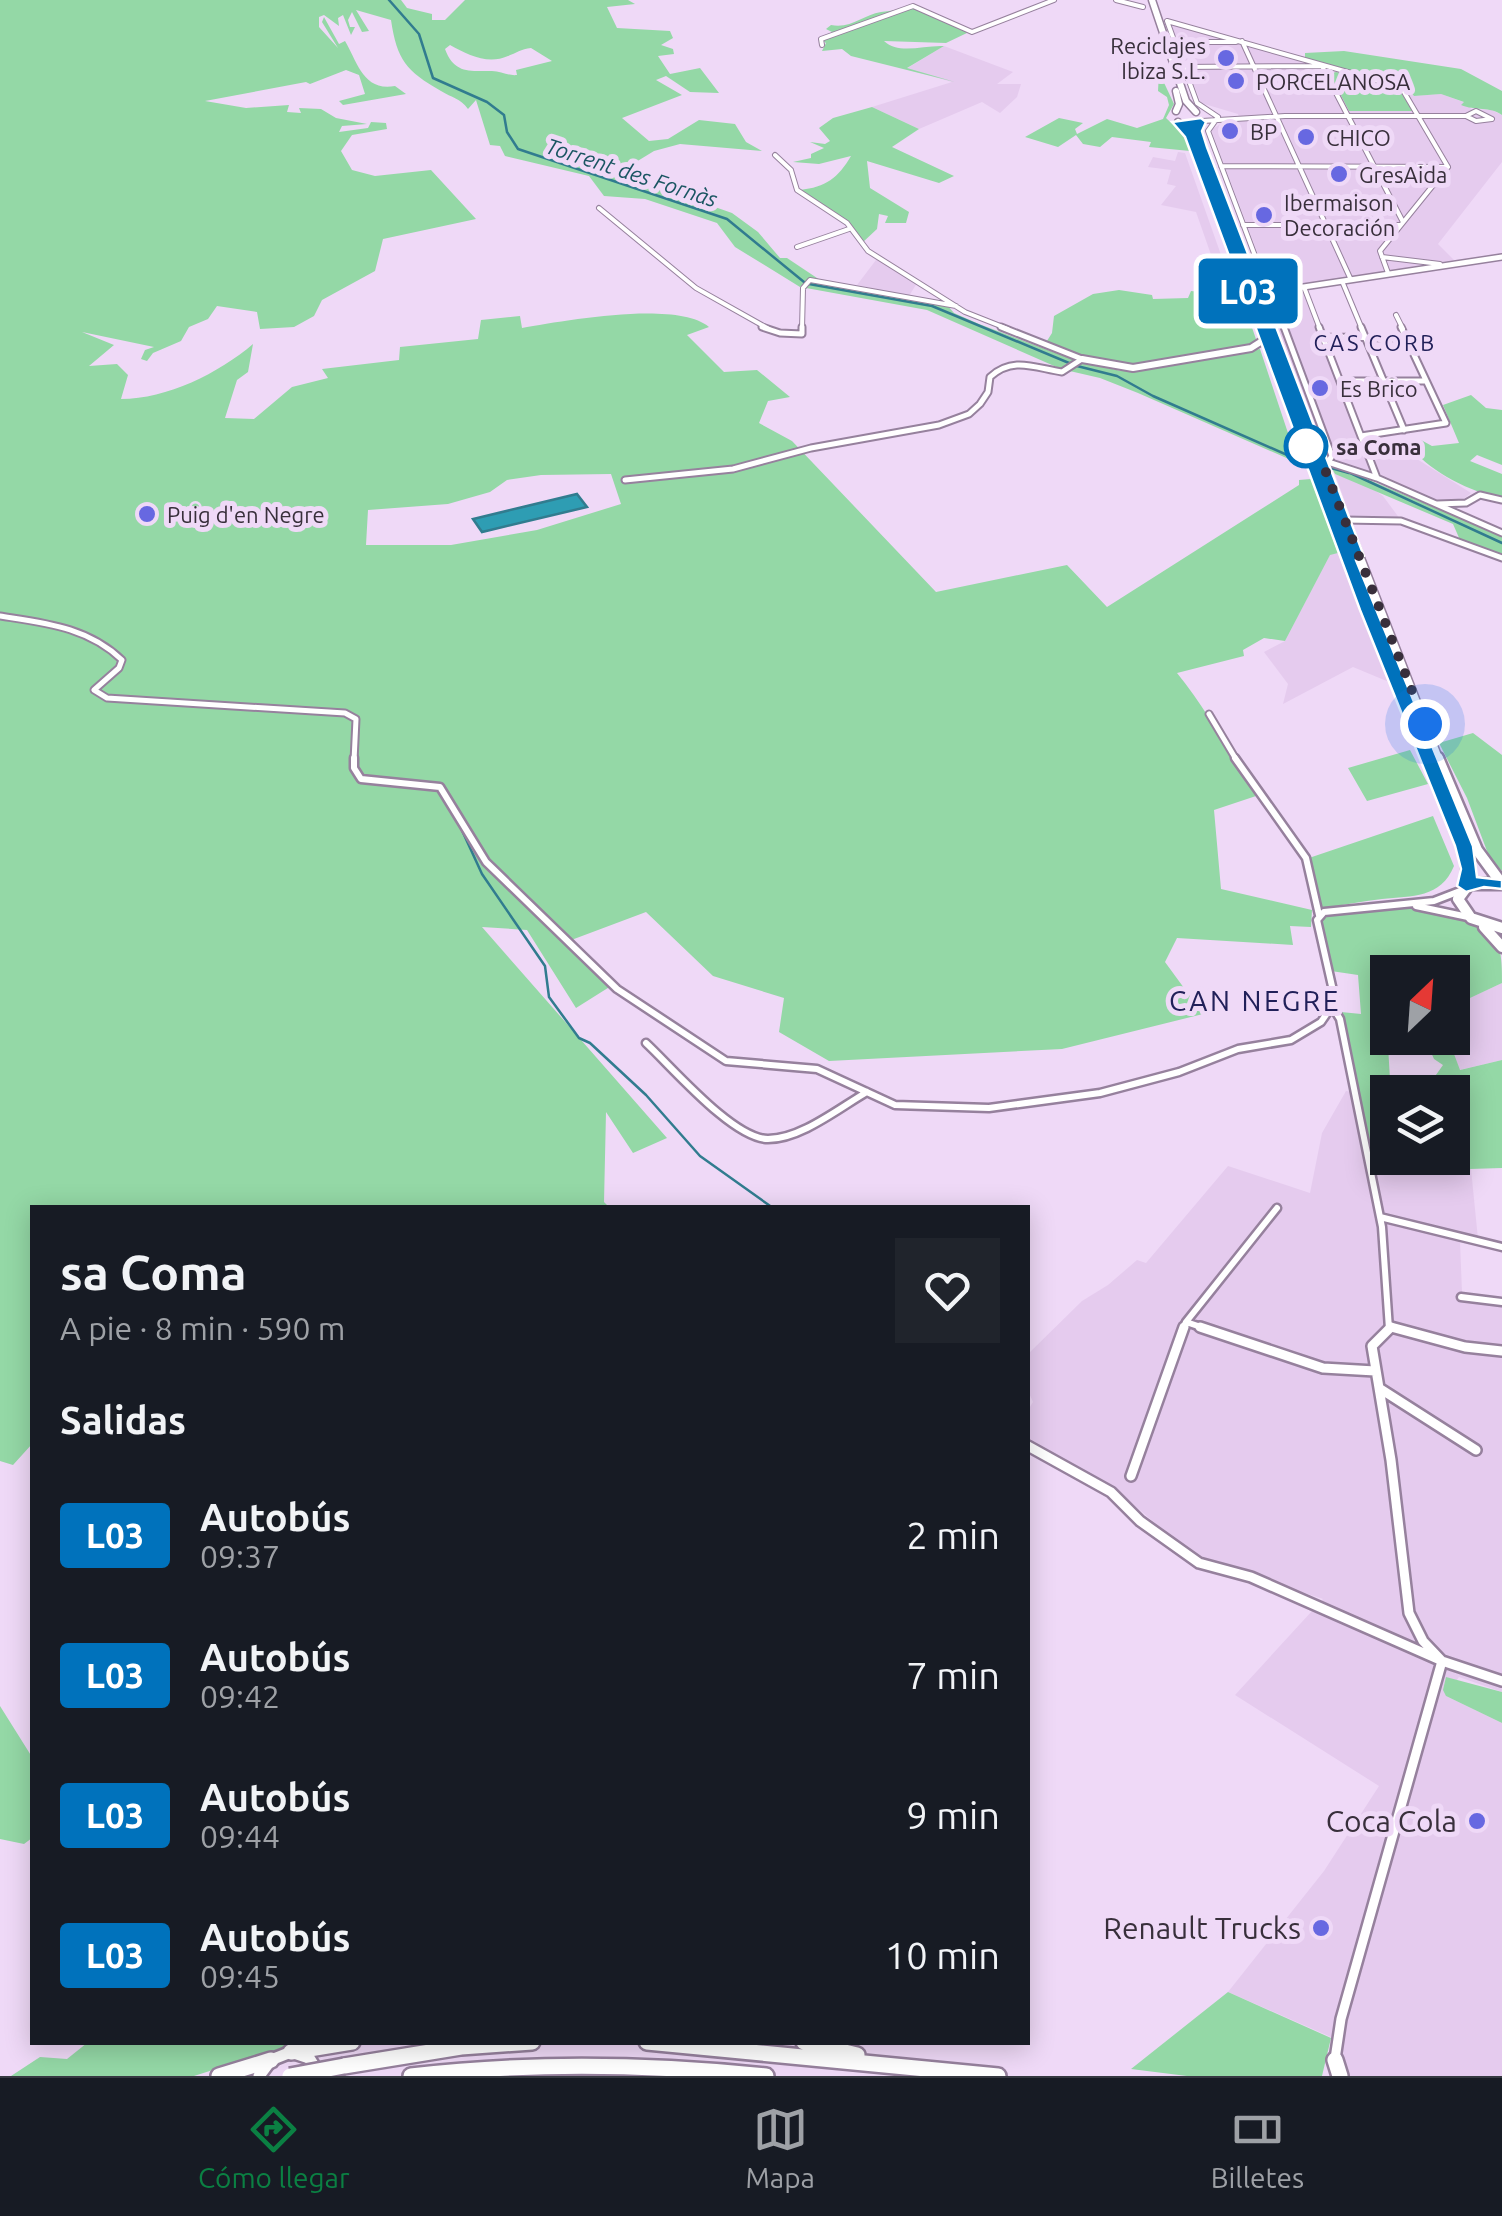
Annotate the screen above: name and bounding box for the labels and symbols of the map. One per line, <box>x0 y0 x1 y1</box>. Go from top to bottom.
place label: Reciclajes Ibiza S.L. <box>1110 33 1206 83</box>
marker: Reciclajes Ibiza S.L. <box>1215 47 1237 69</box>
place label: PORCELANOSA <box>1256 69 1411 94</box>
marker: PORCELANOSA <box>1225 70 1247 92</box>
place label: BP <box>1250 119 1277 144</box>
marker: BP <box>1219 120 1241 142</box>
place label: CHICO <box>1326 125 1391 150</box>
marker: CHICO <box>1295 126 1317 148</box>
water label: Torrent des Fornàs <box>543 132 721 212</box>
place label: GresAida <box>1359 162 1447 187</box>
marker: GresAida <box>1328 163 1350 185</box>
place label: Ibermaison Decoración <box>1284 190 1395 240</box>
marker: Ibermaison Decoración <box>1253 204 1275 226</box>
line badge: L03 <box>1190 258 1306 324</box>
district label: CAS CORB <box>1313 330 1437 355</box>
place label: Es Brico <box>1340 376 1418 401</box>
marker: Es Brico <box>1309 377 1331 399</box>
marker: sa Coma <box>1285 425 1327 467</box>
place label: sa Coma <box>1336 434 1422 459</box>
place label: Puig d'en Negre <box>167 502 325 527</box>
marker: Puig d'en Negre <box>136 503 158 525</box>
your location <box>1400 699 1450 749</box>
north arrow <box>1370 955 1470 1055</box>
district label: CAN NEGRE <box>1169 985 1341 1016</box>
place label: Coca Cola <box>1326 1804 1457 1838</box>
marker: Coca Cola <box>1466 1810 1488 1832</box>
place label: Renault Trucks <box>1103 1911 1301 1945</box>
marker: Renault Trucks <box>1310 1917 1332 1939</box>

